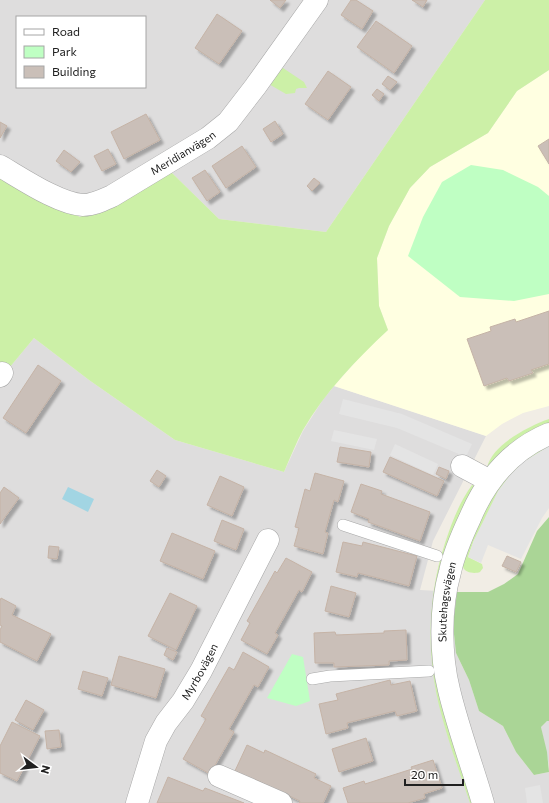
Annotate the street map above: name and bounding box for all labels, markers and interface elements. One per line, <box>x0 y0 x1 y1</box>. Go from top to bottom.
legend <box>16 16 146 88</box>
text: Road <box>52 24 80 38</box>
text: Park <box>52 44 78 58</box>
text: Building <box>52 64 96 78</box>
street label: Meridianvägen <box>148 128 218 177</box>
street label: Skutehagsvägen <box>435 560 458 642</box>
street label: Myrbovägen <box>178 641 220 702</box>
north arrow <box>16 747 56 787</box>
scale bar <box>405 761 463 787</box>
text: N <box>39 764 53 775</box>
text: 20 m <box>411 767 438 781</box>

